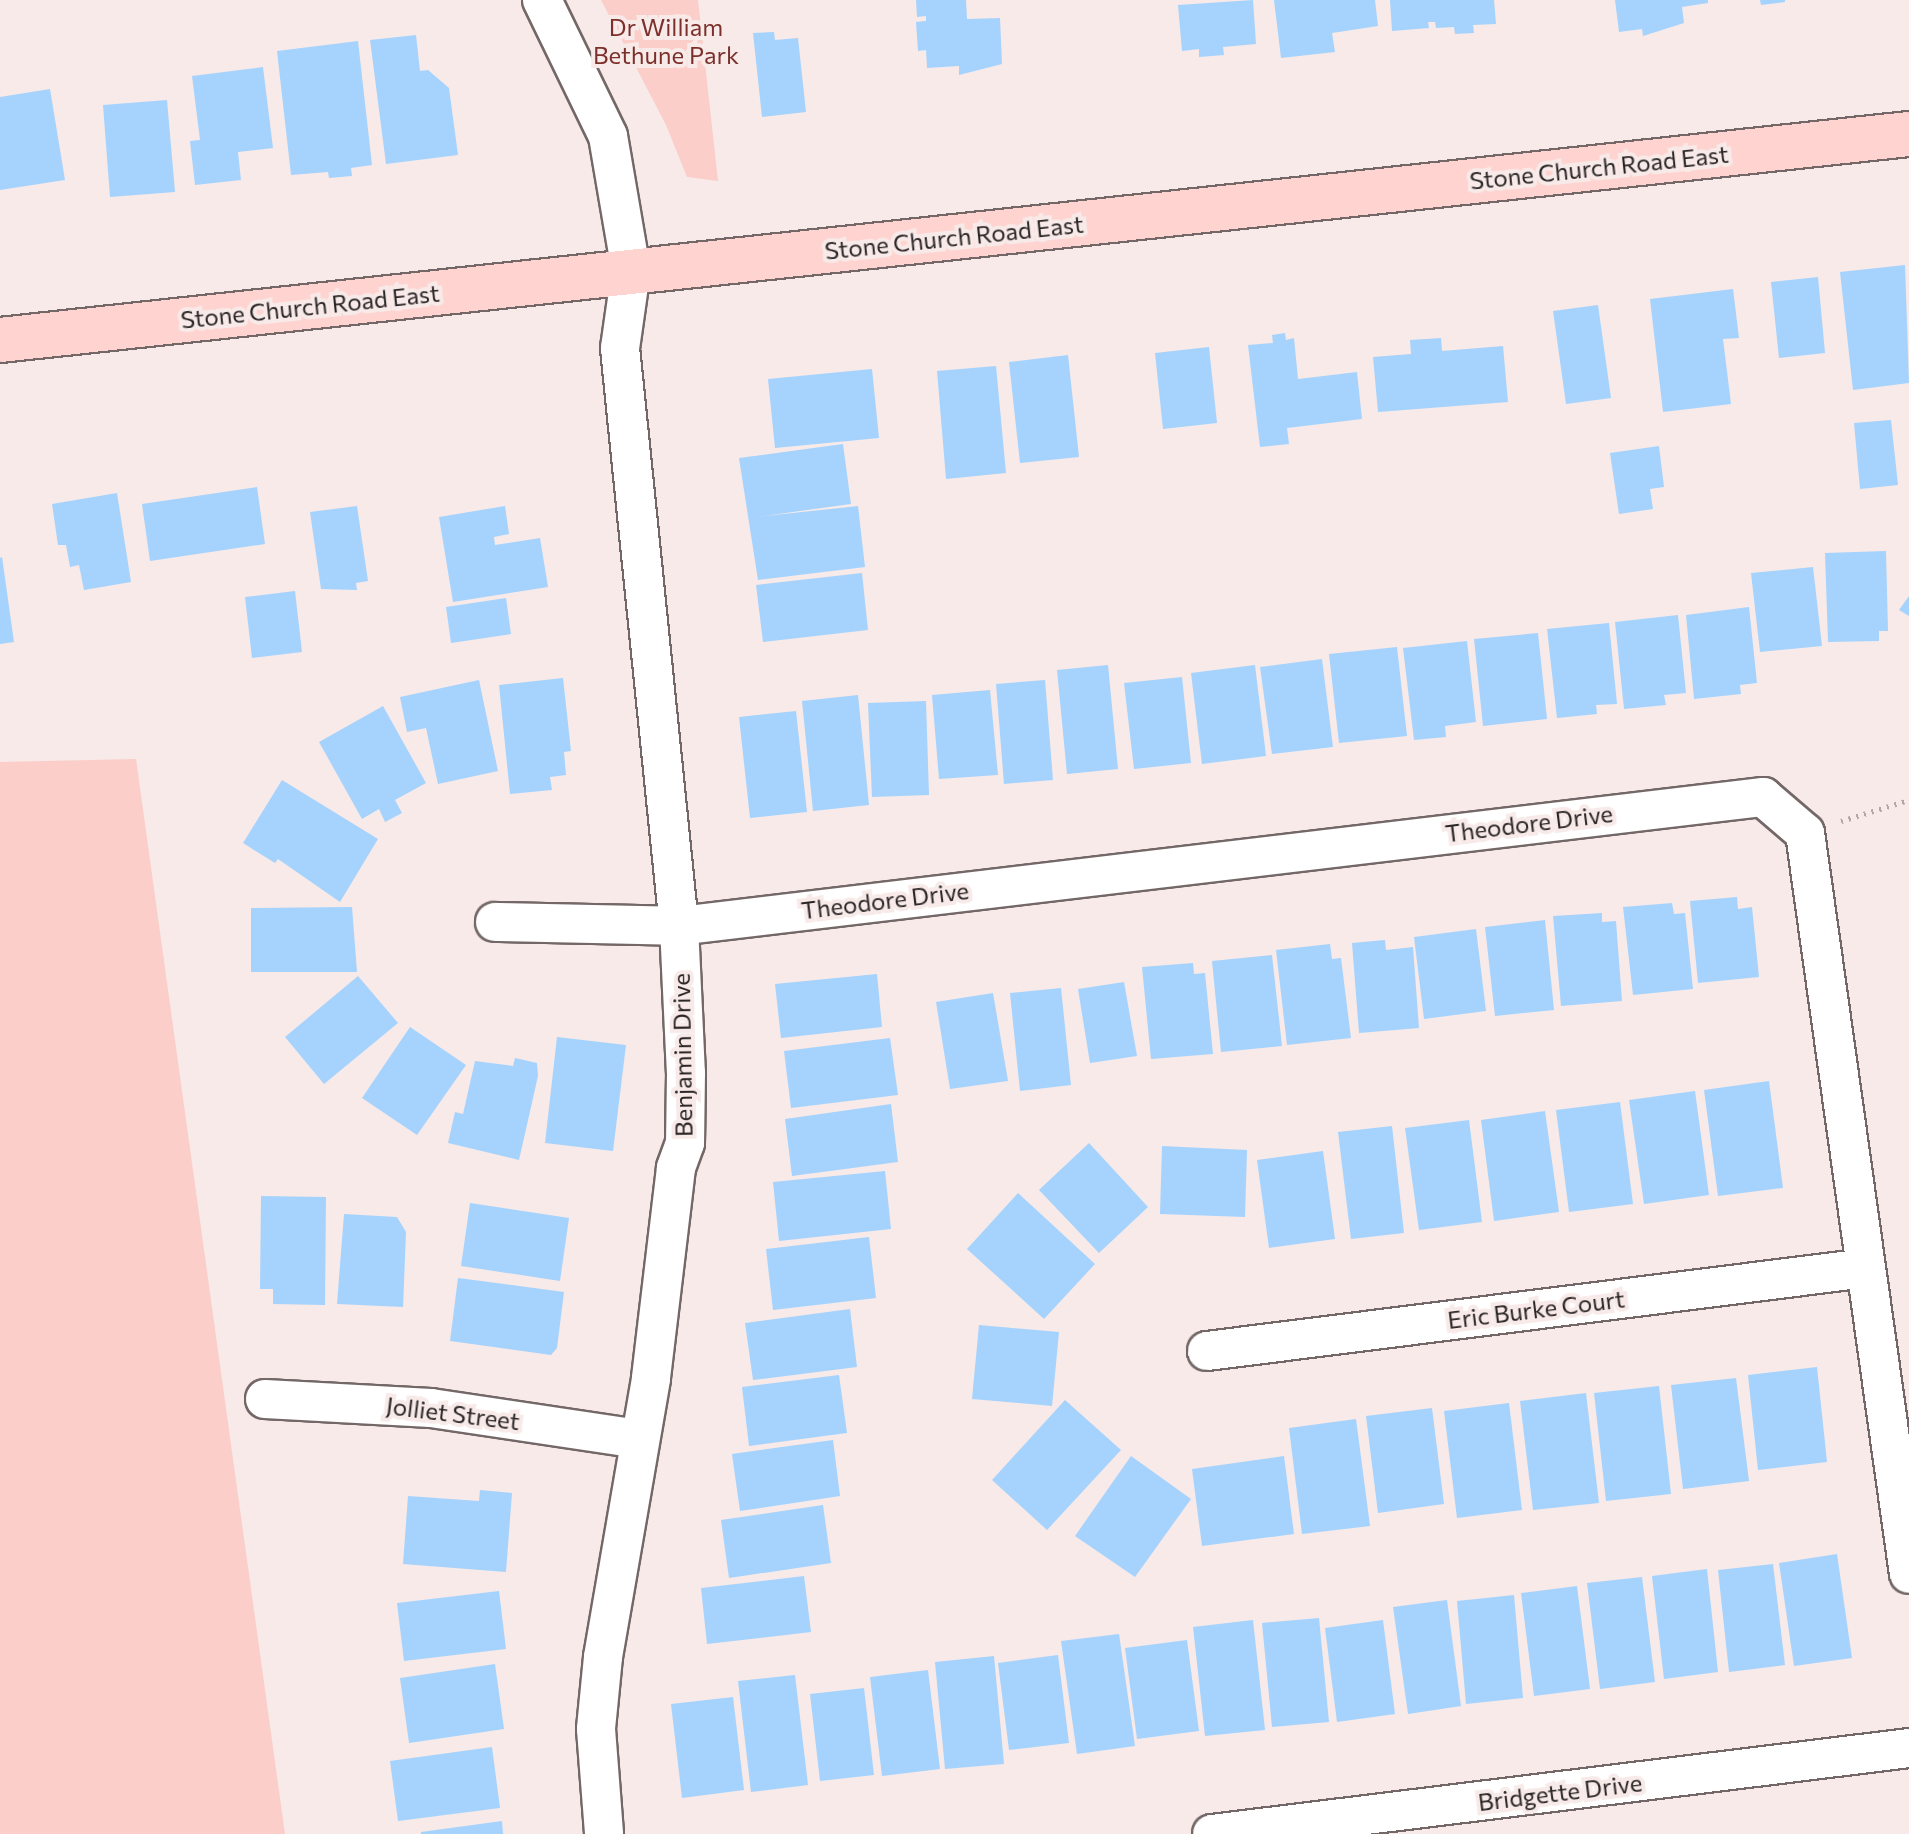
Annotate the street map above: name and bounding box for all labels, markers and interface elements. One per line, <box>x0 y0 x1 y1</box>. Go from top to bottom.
park label: Dr William Bethune Park <box>593 13 739 69</box>
street label: Stone Church Road East <box>1468 139 1730 195</box>
street label: Stone Church Road East <box>823 209 1085 265</box>
street label: Stone Church Road East <box>179 278 441 334</box>
street label: Theodore Drive <box>1444 798 1614 848</box>
street label: Theodore Drive <box>800 875 970 925</box>
street label: Benjamin Drive <box>666 973 698 1137</box>
street label: Eric Burke Court <box>1446 1284 1626 1334</box>
street label: Jolliet Street <box>385 1391 521 1435</box>
street label: Bridgette Drive <box>1476 1768 1644 1816</box>

